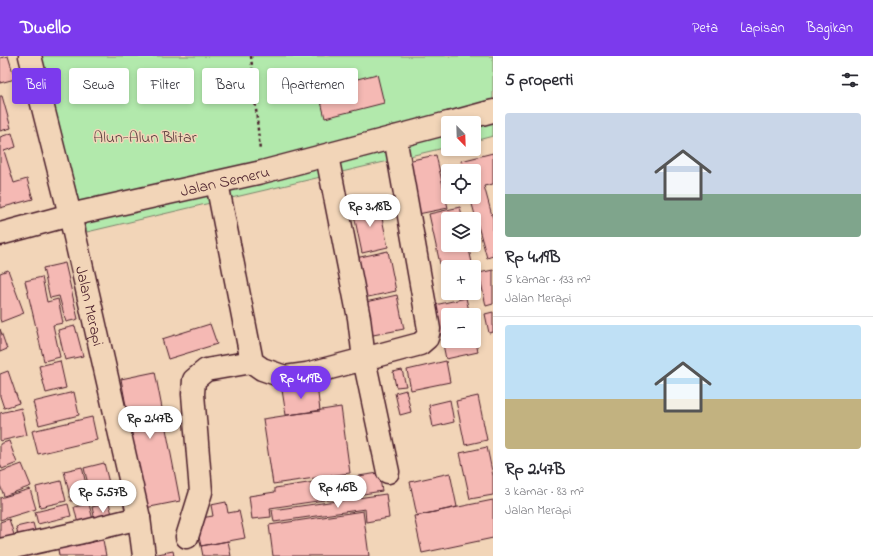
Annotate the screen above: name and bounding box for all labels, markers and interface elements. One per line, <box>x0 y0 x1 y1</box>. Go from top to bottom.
text: Dwello <box>20 15 71 42</box>
text: Peta <box>692 18 718 39</box>
text: Lapisan <box>740 18 785 39</box>
text: Bagikan <box>807 18 853 39</box>
chip: Beli <box>12 68 61 104</box>
chip: Sewa <box>69 68 129 104</box>
chip: Filter <box>137 68 194 104</box>
chip: Baru <box>202 68 259 104</box>
chip: Apartemen <box>267 68 358 104</box>
text: 5 properti <box>505 68 573 93</box>
icon: filters <box>839 69 861 91</box>
north arrow <box>441 116 481 156</box>
map controls <box>441 116 481 348</box>
park label: Alun-Alun Blitar <box>93 126 197 150</box>
icon: home <box>647 139 719 211</box>
street label: Jalan Semeru <box>178 161 272 204</box>
button: locate <box>441 164 481 204</box>
pin: Rp 3.18B <box>329 194 411 228</box>
text: Rp 3.18B <box>348 197 392 216</box>
button: layers <box>441 212 481 252</box>
text: Rp 4.19B <box>505 245 560 270</box>
button: + <box>441 260 481 300</box>
street label: Jalan Merapi <box>68 264 110 349</box>
text: 5 kamar · 133 m² <box>505 270 591 289</box>
text: Jalan Merapi <box>505 289 571 308</box>
button: − <box>441 308 481 348</box>
icon: home <box>647 351 719 423</box>
pin: Rp 4.19B <box>260 366 342 400</box>
text: Rp 4.19B <box>280 369 322 388</box>
pin: Rp 2.47B <box>109 406 191 440</box>
text: Rp 2.47B <box>127 409 173 428</box>
text: Rp 2.47B <box>505 457 565 482</box>
pin: Rp 1.6B <box>301 475 375 509</box>
text: Rp 1.6B <box>319 478 357 497</box>
pin: Rp 5.57B <box>62 480 144 514</box>
text: 3 kamar · 83 m² <box>505 482 584 501</box>
text: Rp 5.57B <box>78 483 128 502</box>
text: Jalan Merapi <box>505 501 571 520</box>

